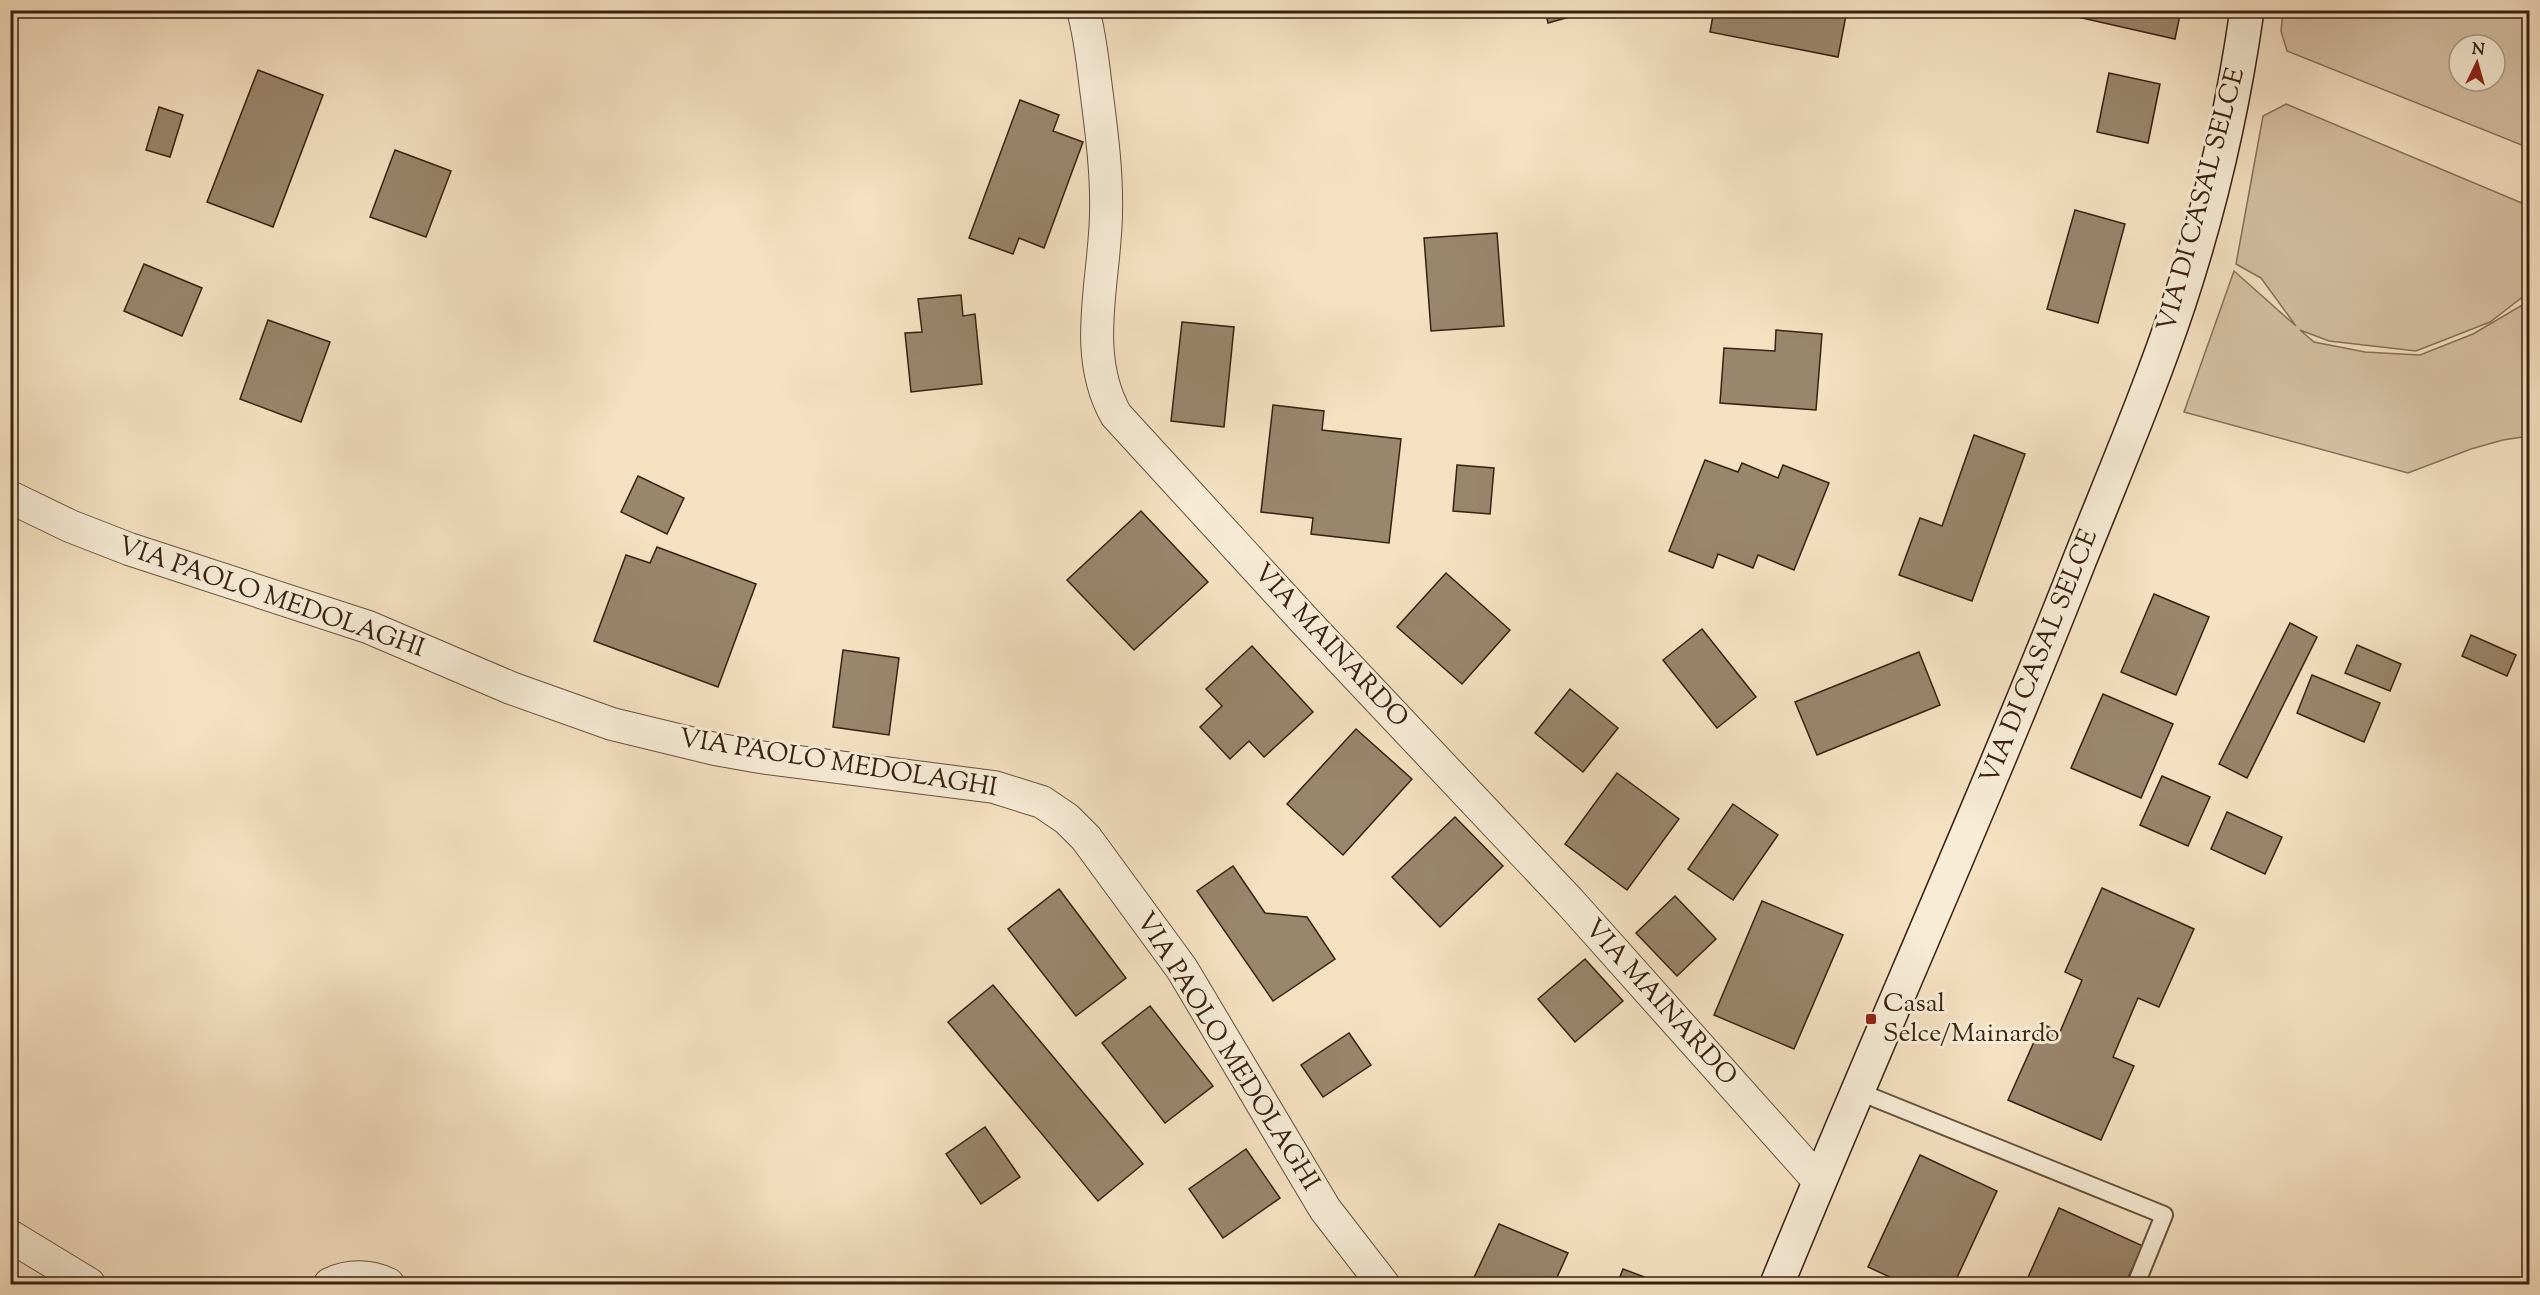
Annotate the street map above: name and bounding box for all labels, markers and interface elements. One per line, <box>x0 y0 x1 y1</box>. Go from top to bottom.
north arrow <box>2447 33 2507 93</box>
text: N <box>2471 39 2486 63</box>
street label: VIA DI CASAL SELCE <box>2149 64 2255 336</box>
street label: VIA DI CASAL SELCE <box>1972 524 2108 790</box>
street label: VIA PAOLO MEDOLAGHI <box>113 528 430 668</box>
street label: VIA MAINARDO <box>1244 556 1416 736</box>
street label: VIA PAOLO MEDOLAGHI <box>676 721 1000 808</box>
street label: VIA PAOLO MEDOLAGHI <box>1126 906 1328 1199</box>
street label: VIA MAINARDO <box>1575 912 1745 1094</box>
place label: Casal Selce/Mainardo <box>1883 986 2060 1053</box>
marker: Casal Selce/Mainardo <box>1864 1012 1878 1026</box>

